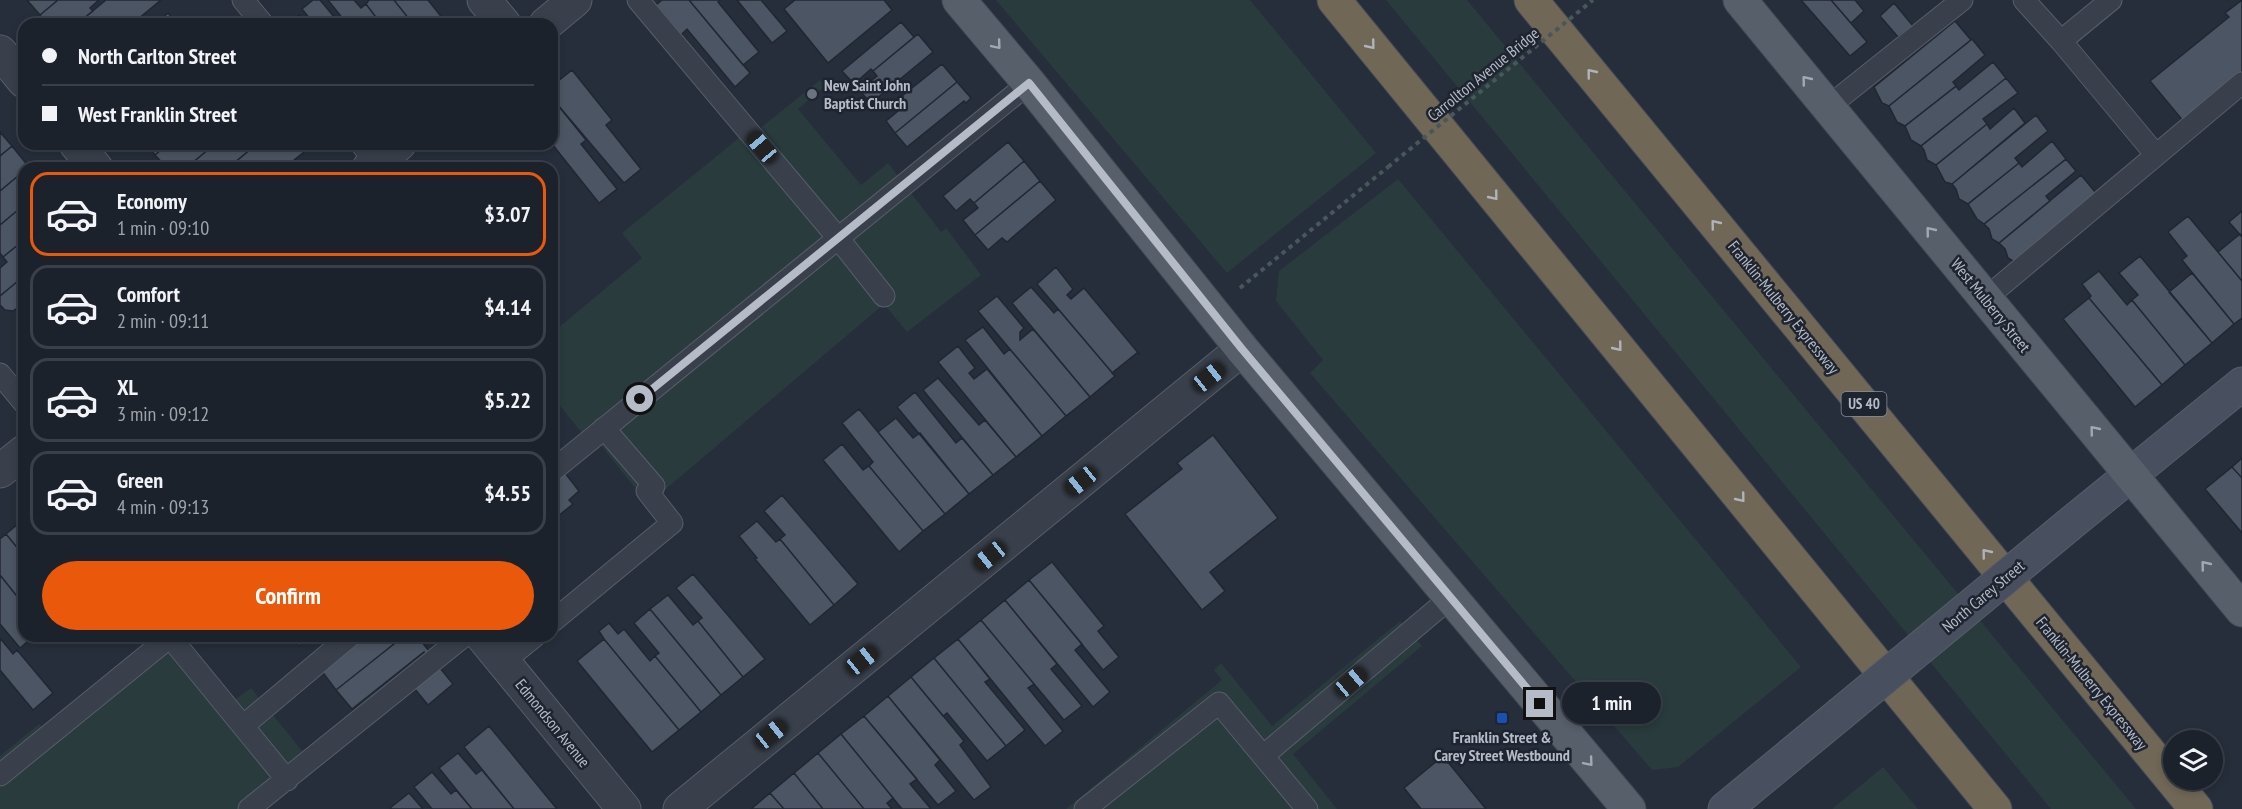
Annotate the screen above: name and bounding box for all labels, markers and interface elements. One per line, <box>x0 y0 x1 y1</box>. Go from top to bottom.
street label: Carrollton Avenue Bridge <box>1423 23 1543 125</box>
one-way arrow <box>989 38 1000 49</box>
one-way arrow <box>1363 38 1374 49</box>
text: North Carlton Street <box>78 42 236 70</box>
one-way arrow <box>1588 69 1599 80</box>
place label: New Saint John Baptist Church <box>824 75 910 113</box>
one-way arrow <box>1802 76 1813 87</box>
marker: New Saint John Baptist Church <box>805 87 819 101</box>
text: West Franklin Street <box>78 100 237 128</box>
car <box>744 127 780 167</box>
icon: car <box>45 187 99 241</box>
text: Economy <box>117 187 187 215</box>
one-way arrow <box>1487 189 1498 200</box>
text: $3.07 <box>484 200 531 228</box>
text: 1 min · 09:10 <box>117 215 209 241</box>
one-way arrow <box>1712 220 1723 231</box>
one-way arrow <box>1926 226 1937 237</box>
street label: Franklin-Mulberry Expressway <box>1724 236 1844 378</box>
street label: West Mulberry Street <box>1947 254 2035 357</box>
icon: car <box>45 280 99 334</box>
text: Comfort <box>117 280 180 308</box>
text: $4.14 <box>484 293 531 321</box>
text: 2 min · 09:11 <box>117 308 209 334</box>
one-way arrow <box>1610 341 1621 352</box>
car <box>1189 359 1229 395</box>
icon: car <box>45 373 99 427</box>
text: XL <box>117 373 138 401</box>
route start <box>626 385 653 412</box>
text: $5.22 <box>484 386 531 414</box>
road number: US 40 <box>1842 392 1886 416</box>
text: 3 min · 09:12 <box>117 401 209 427</box>
one-way arrow <box>2090 426 2101 437</box>
car <box>1061 463 1101 499</box>
icon: car <box>45 466 99 520</box>
text: Green <box>117 466 163 494</box>
text: $4.55 <box>484 479 531 507</box>
one-way arrow <box>1734 492 1745 503</box>
text: 4 min · 09:13 <box>117 494 209 520</box>
car <box>970 538 1010 574</box>
one-way arrow <box>1982 549 1993 560</box>
street label: North Carey Street <box>1938 555 2029 636</box>
button: Confirm <box>42 561 534 630</box>
one-way arrow <box>2201 561 2212 572</box>
street label: Franklin-Mulberry Expressway <box>2032 612 2152 754</box>
car <box>842 642 882 678</box>
car <box>1331 664 1371 700</box>
street label: Edmondson Avenue <box>511 675 595 771</box>
callout: 1 min <box>1561 683 1660 725</box>
route end <box>1526 690 1553 717</box>
text: 1 min <box>1591 690 1632 716</box>
marker: Franklin Street & Carey Street Westbound <box>1495 711 1509 725</box>
car <box>751 716 791 752</box>
place label: Franklin Street & Carey Street Westbound <box>1434 727 1570 765</box>
map controls <box>2163 730 2223 790</box>
button: layers <box>2163 730 2223 790</box>
one-way arrow <box>1582 755 1593 766</box>

